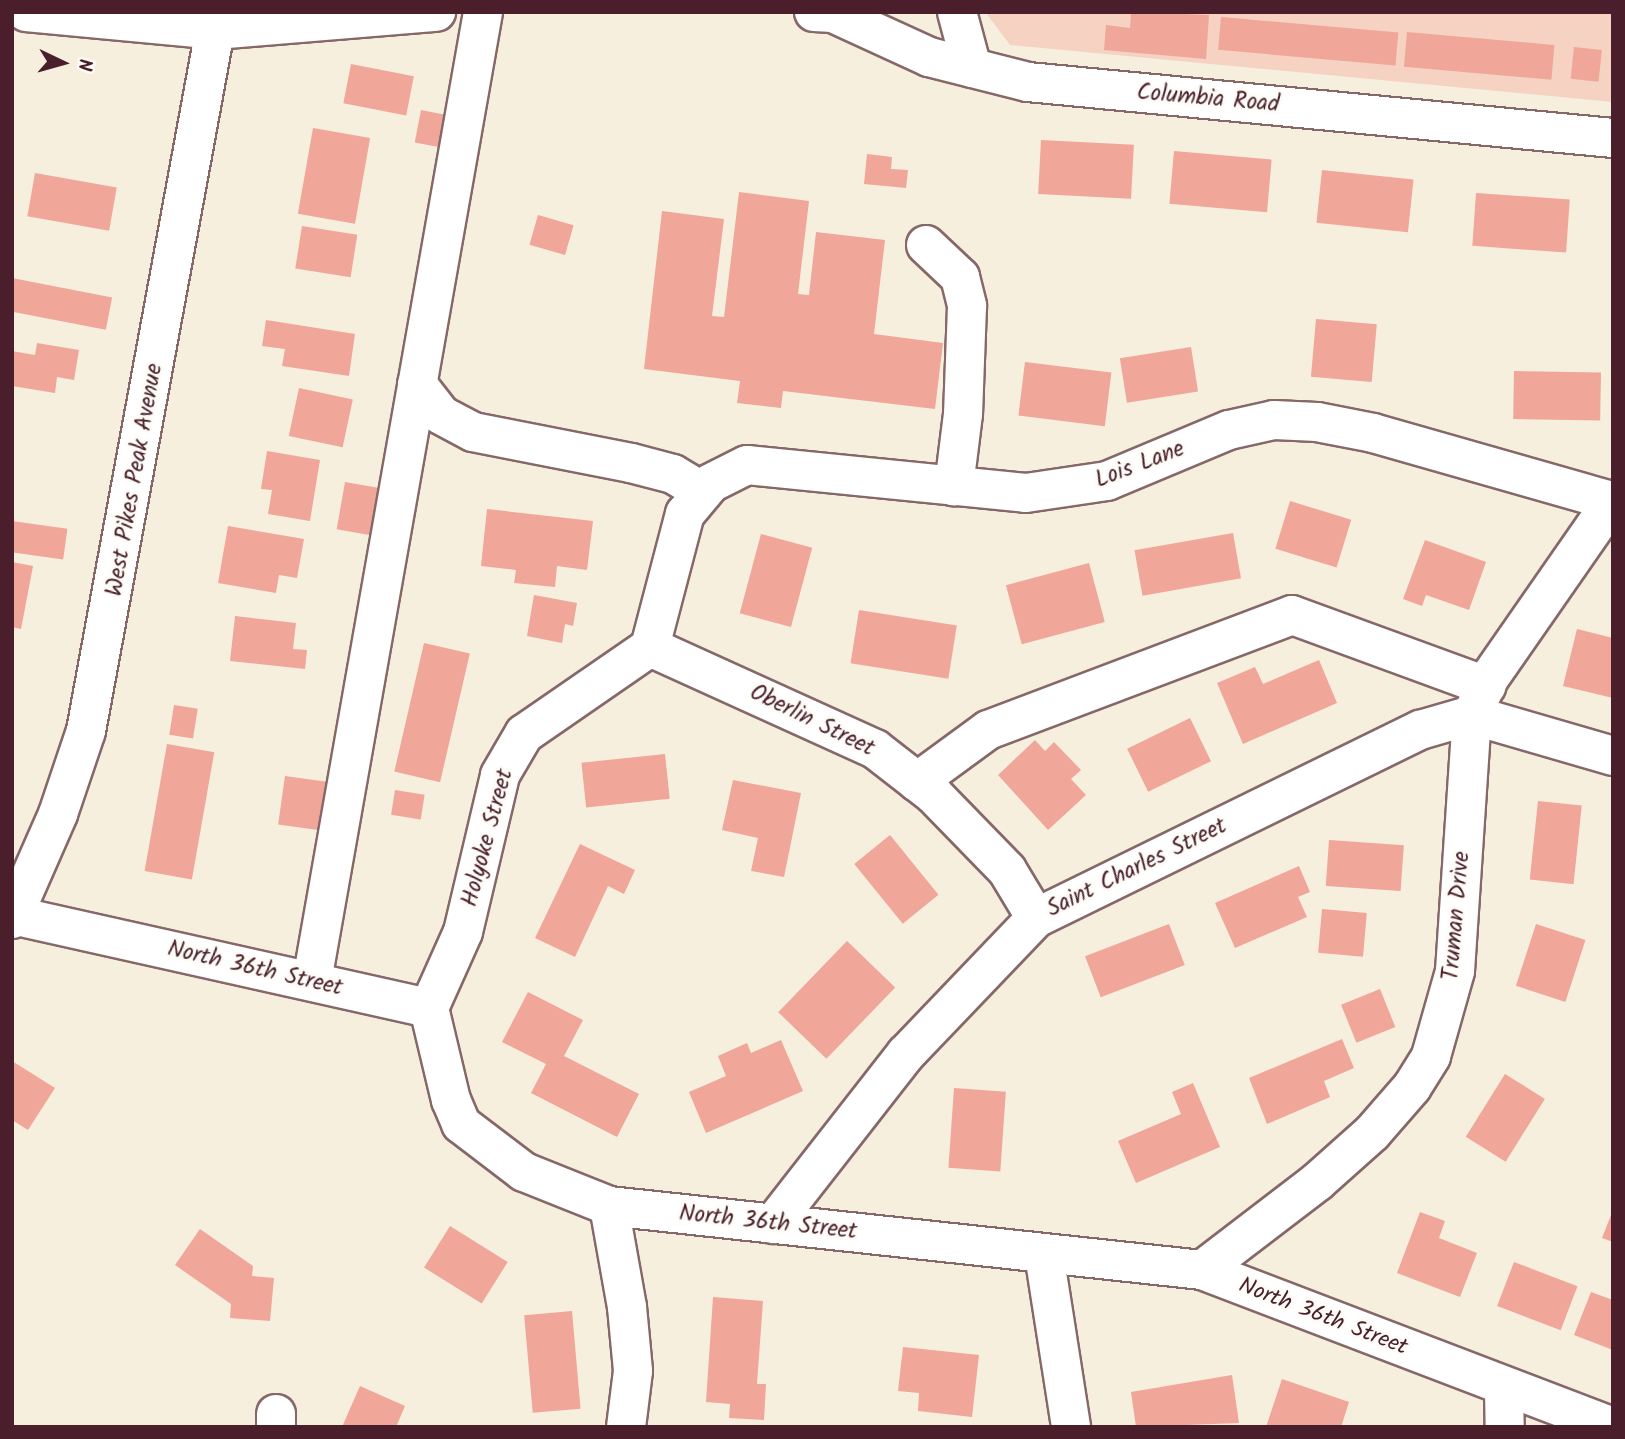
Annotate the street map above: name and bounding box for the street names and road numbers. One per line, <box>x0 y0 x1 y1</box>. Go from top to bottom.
street label: Columbia Road <box>1136 79 1280 119</box>
street label: West Pikes Peak Avenue <box>101 362 169 598</box>
street label: Lois Lane <box>1091 435 1189 495</box>
street label: Oberlin Street <box>745 679 879 763</box>
street label: Holyoke Street <box>456 766 520 910</box>
street label: Saint Charles Street <box>1043 812 1231 924</box>
street label: Truman Drive <box>1438 850 1476 982</box>
street label: North 36th Street <box>165 935 345 1003</box>
street label: North 36th Street <box>678 1200 858 1246</box>
street label: North 36th Street <box>1235 1272 1411 1362</box>

